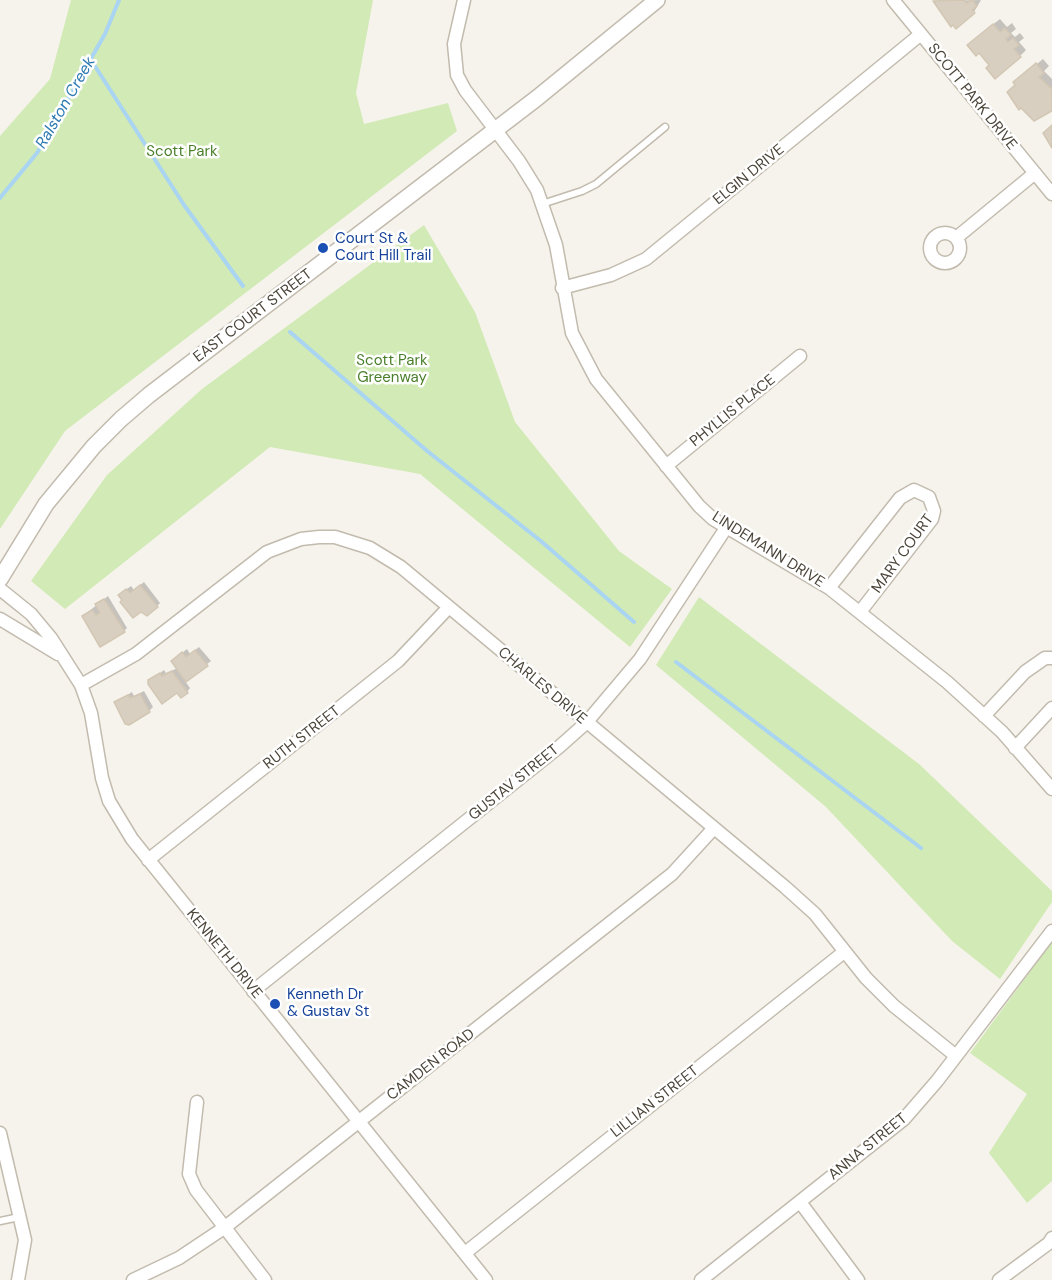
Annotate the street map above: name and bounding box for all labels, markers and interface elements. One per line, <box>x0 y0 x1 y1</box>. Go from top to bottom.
street label: SCOTT PARK DRIVE <box>924 40 1020 154</box>
water label: Ralston Creek <box>32 54 100 152</box>
street label: ELGIN DRIVE <box>710 141 788 209</box>
park label: Scott Park <box>146 143 218 161</box>
place label: Court St & Court Hill Trail <box>335 230 431 265</box>
marker: Court St & Court Hill Trail <box>316 241 330 255</box>
street label: EAST COURT STREET <box>190 266 316 366</box>
park label: Scott Park Greenway <box>356 352 428 387</box>
street label: PHYLLIS PLACE <box>687 371 779 451</box>
street label: LINDEMANN DRIVE <box>708 508 828 592</box>
street label: MARY COURT <box>868 511 938 597</box>
street label: CHARLES DRIVE <box>494 644 590 728</box>
street label: RUTH STREET <box>260 702 344 774</box>
street label: GUSTAV STREET <box>465 741 563 825</box>
street label: KENNETH DRIVE <box>182 905 266 1003</box>
place label: Kenneth Dr & Gustav St <box>287 986 369 1021</box>
marker: Kenneth Dr & Gustav St <box>268 997 282 1011</box>
street label: CAMDEN ROAD <box>384 1025 478 1105</box>
street label: LILLIAN STREET <box>608 1062 702 1142</box>
street label: ANNA STREET <box>825 1110 911 1184</box>

